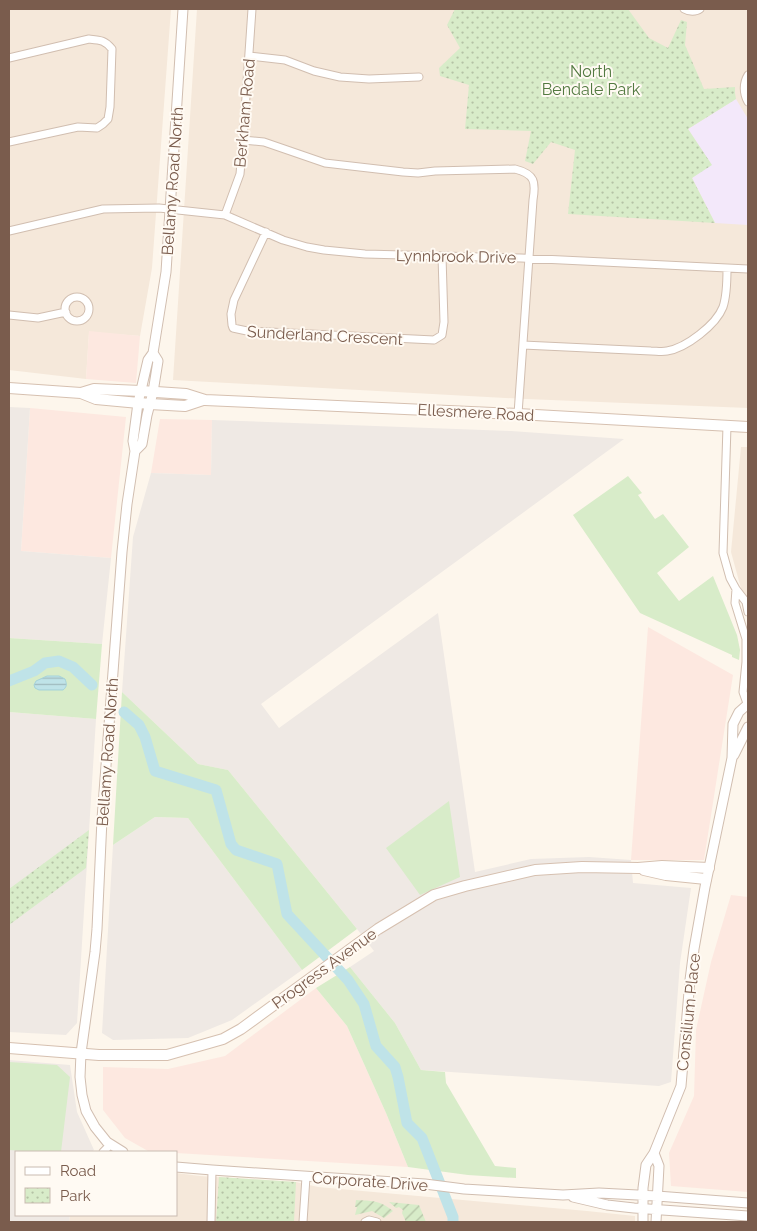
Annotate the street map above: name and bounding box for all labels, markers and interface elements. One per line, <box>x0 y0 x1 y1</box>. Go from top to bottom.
street label: Berkham Road <box>230 58 259 168</box>
park label: North Bendale Park <box>542 62 641 99</box>
street label: Bellamy Road North <box>158 106 187 256</box>
street label: Lynnbrook Drive <box>396 246 516 267</box>
street label: Sunderland Crescent <box>247 322 404 349</box>
street label: Ellesmere Road <box>417 400 535 425</box>
street label: Bellamy Road North <box>93 677 122 827</box>
street label: Progress Avenue <box>268 924 380 1013</box>
street label: Consilium Place <box>673 952 704 1072</box>
legend <box>15 1151 178 1216</box>
text: Road <box>60 1162 96 1180</box>
street label: Corporate Drive <box>311 1168 429 1195</box>
text: Park <box>60 1187 91 1205</box>

